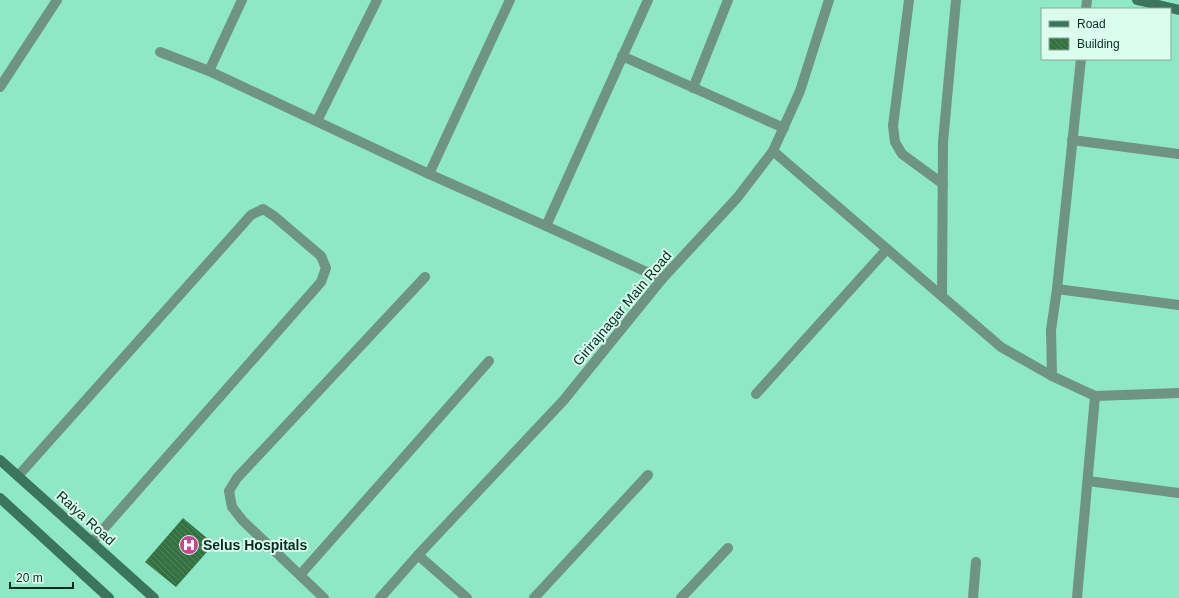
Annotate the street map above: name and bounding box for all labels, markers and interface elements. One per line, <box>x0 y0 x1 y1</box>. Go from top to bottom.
legend <box>1041 8 1171 60</box>
text: Road <box>1077 17 1106 31</box>
text: Building <box>1077 37 1120 51</box>
street label: Girirajnagar Main Road <box>569 247 675 369</box>
street label: Raiya Road <box>53 488 119 548</box>
hospital icon: Selus Hospitals <box>178 534 200 556</box>
place label: Selus Hospitals <box>203 537 307 553</box>
scale bar <box>10 564 73 590</box>
text: 20 m <box>16 571 43 585</box>

